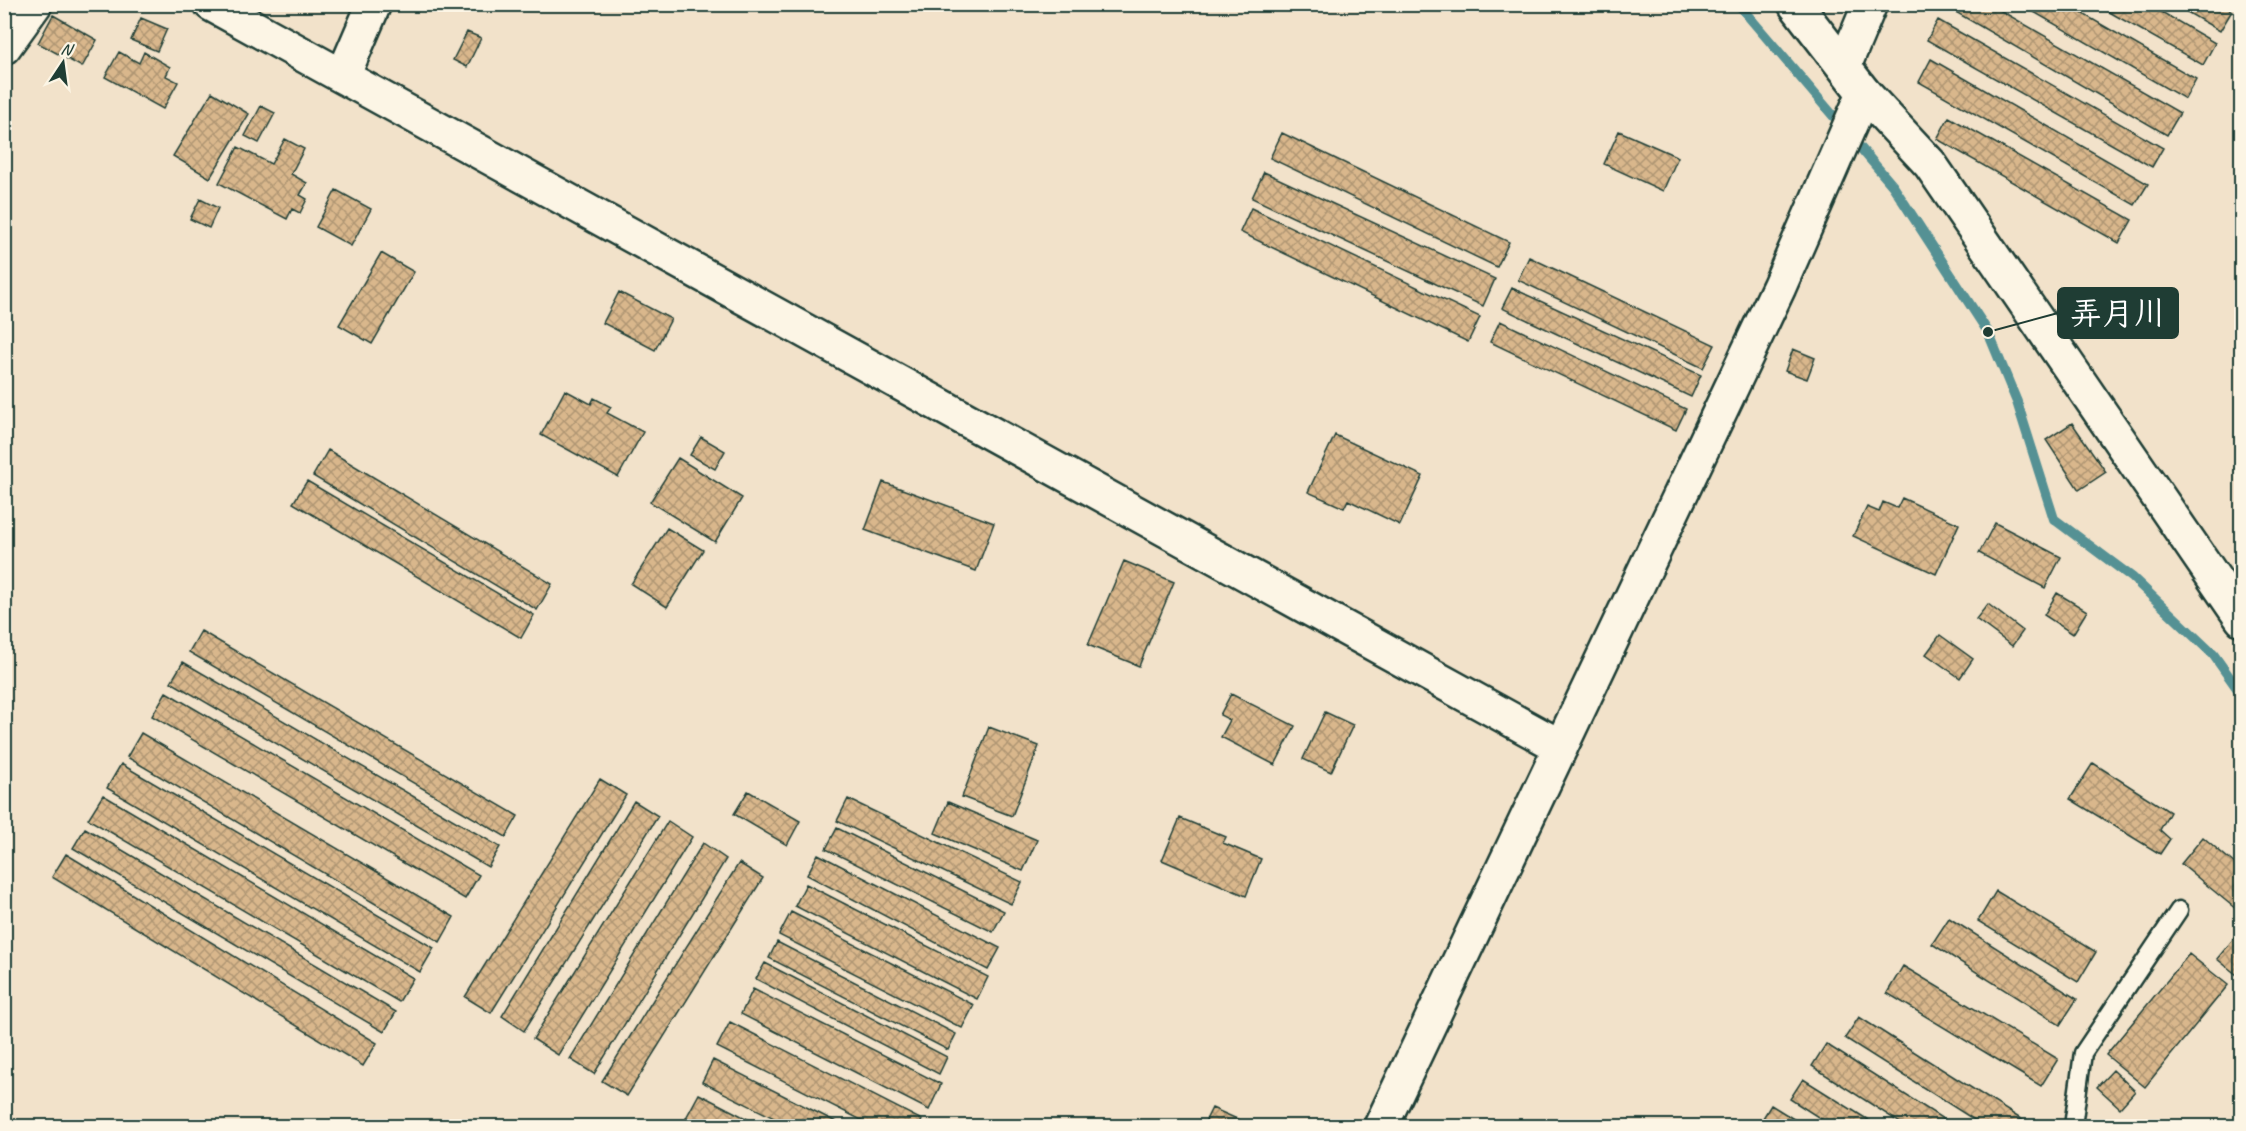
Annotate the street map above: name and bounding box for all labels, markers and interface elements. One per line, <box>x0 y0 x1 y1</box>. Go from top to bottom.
north arrow <box>33 33 93 93</box>
text: N <box>59 39 76 61</box>
callout: 弄月川 <box>2058 288 2178 338</box>
text: 弄月川 <box>2070 293 2166 334</box>

